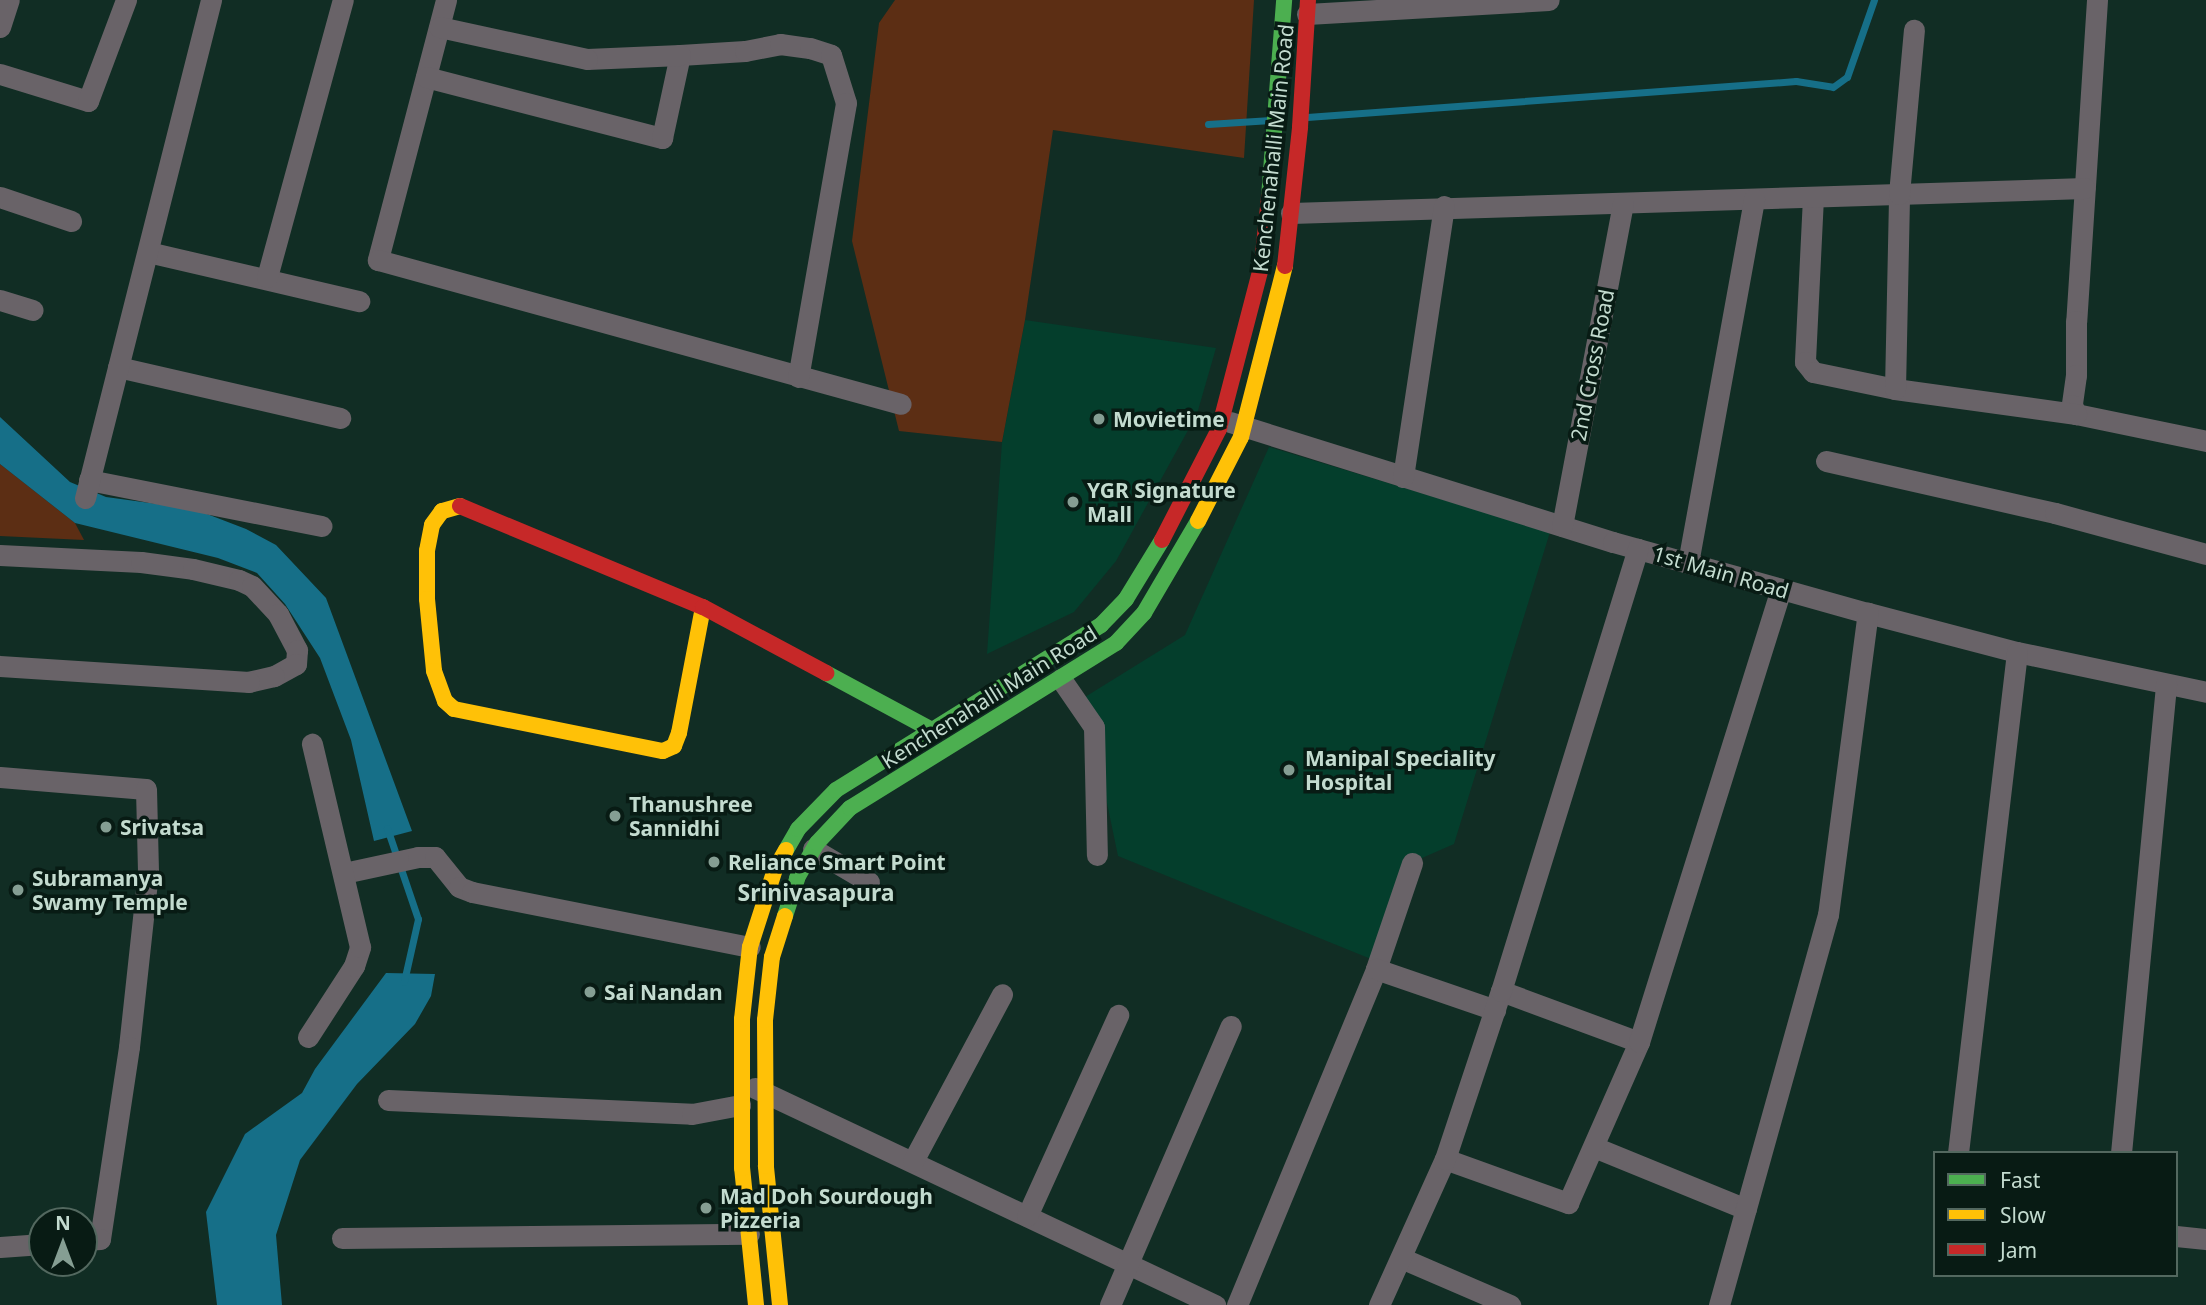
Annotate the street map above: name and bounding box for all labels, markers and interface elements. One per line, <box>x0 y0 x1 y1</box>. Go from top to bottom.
street label: Kenchenahalli Main Road <box>1247 23 1299 273</box>
street label: 2nd Cross Road <box>1565 287 1619 443</box>
place label: Movietime <box>1113 406 1225 432</box>
marker: Movietime <box>1091 411 1107 427</box>
place label: YGR Signature Mall <box>1087 477 1236 527</box>
marker: YGR Signature Mall <box>1065 494 1081 510</box>
street label: 1st Main Road <box>1650 541 1792 603</box>
street label: Kenchenahalli Main Road <box>877 620 1101 774</box>
place label: Manipal Speciality Hospital <box>1305 745 1496 795</box>
marker: Manipal Speciality Hospital <box>1279 760 1299 780</box>
place label: Thanushree Sannidhi <box>629 791 753 841</box>
marker: Thanushree Sannidhi <box>607 808 623 824</box>
place label: Srivatsa <box>120 814 204 840</box>
marker: Srivatsa <box>98 819 114 835</box>
place label: Reliance Smart Point <box>728 849 946 875</box>
marker: Reliance Smart Point <box>706 854 722 870</box>
place label: Subramanya Swamy Temple <box>32 865 188 915</box>
district label: Srinivasapura <box>738 878 894 906</box>
marker: Subramanya Swamy Temple <box>10 882 26 898</box>
place label: Sai Nandan <box>604 979 723 1005</box>
marker: Sai Nandan <box>582 984 598 1000</box>
legend <box>1933 1151 2178 1277</box>
text: Fast <box>2000 1166 2040 1194</box>
place label: Mad Doh Sourdough Pizzeria <box>720 1183 933 1233</box>
marker: Mad Doh Sourdough Pizzeria <box>698 1200 714 1216</box>
text: Slow <box>2000 1201 2046 1229</box>
north arrow <box>28 1207 98 1277</box>
text: N <box>55 1210 71 1236</box>
text: Jam <box>2000 1236 2037 1264</box>

